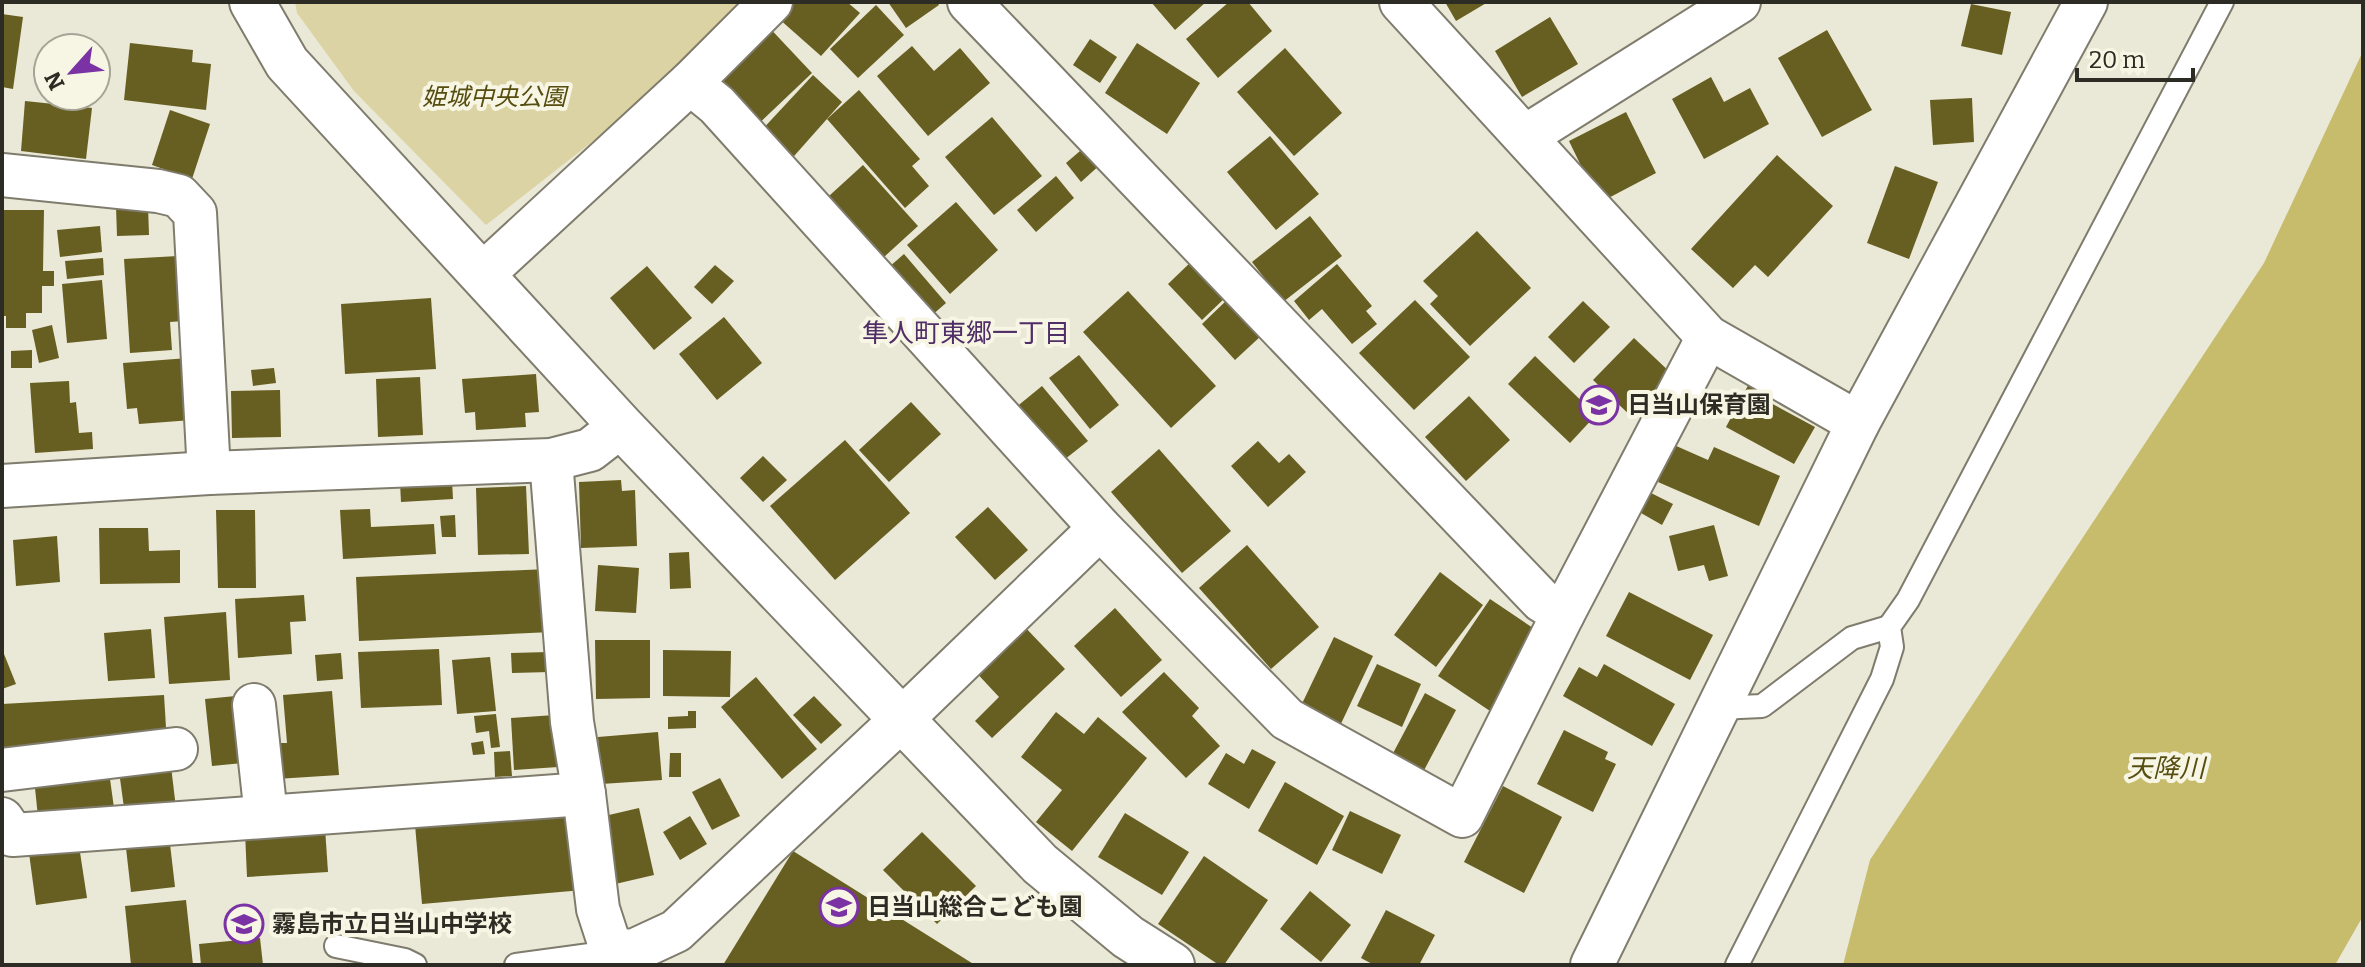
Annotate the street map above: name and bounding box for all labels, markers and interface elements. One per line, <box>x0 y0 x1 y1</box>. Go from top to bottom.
north arrow <box>32 32 112 112</box>
scale bar <box>2077 32 2193 82</box>
text: 20 m <box>2089 46 2145 74</box>
text: N <box>39 67 71 95</box>
park label: 姫城中央公園 <box>422 83 569 111</box>
district label: 隼人町東郷一丁目 <box>862 318 1070 349</box>
school or university icon: 日当山保育園 <box>1578 384 1620 426</box>
place label: 日当山保育園 <box>1627 391 1771 419</box>
water label: 天降川 <box>2127 753 2208 784</box>
school or university icon: 日当山総合こども園 <box>818 886 860 928</box>
place label: 日当山総合こども園 <box>867 893 1083 921</box>
school or university icon: 霧島市立日当山中学校 <box>223 903 265 945</box>
place label: 霧島市立日当山中学校 <box>272 910 512 938</box>

